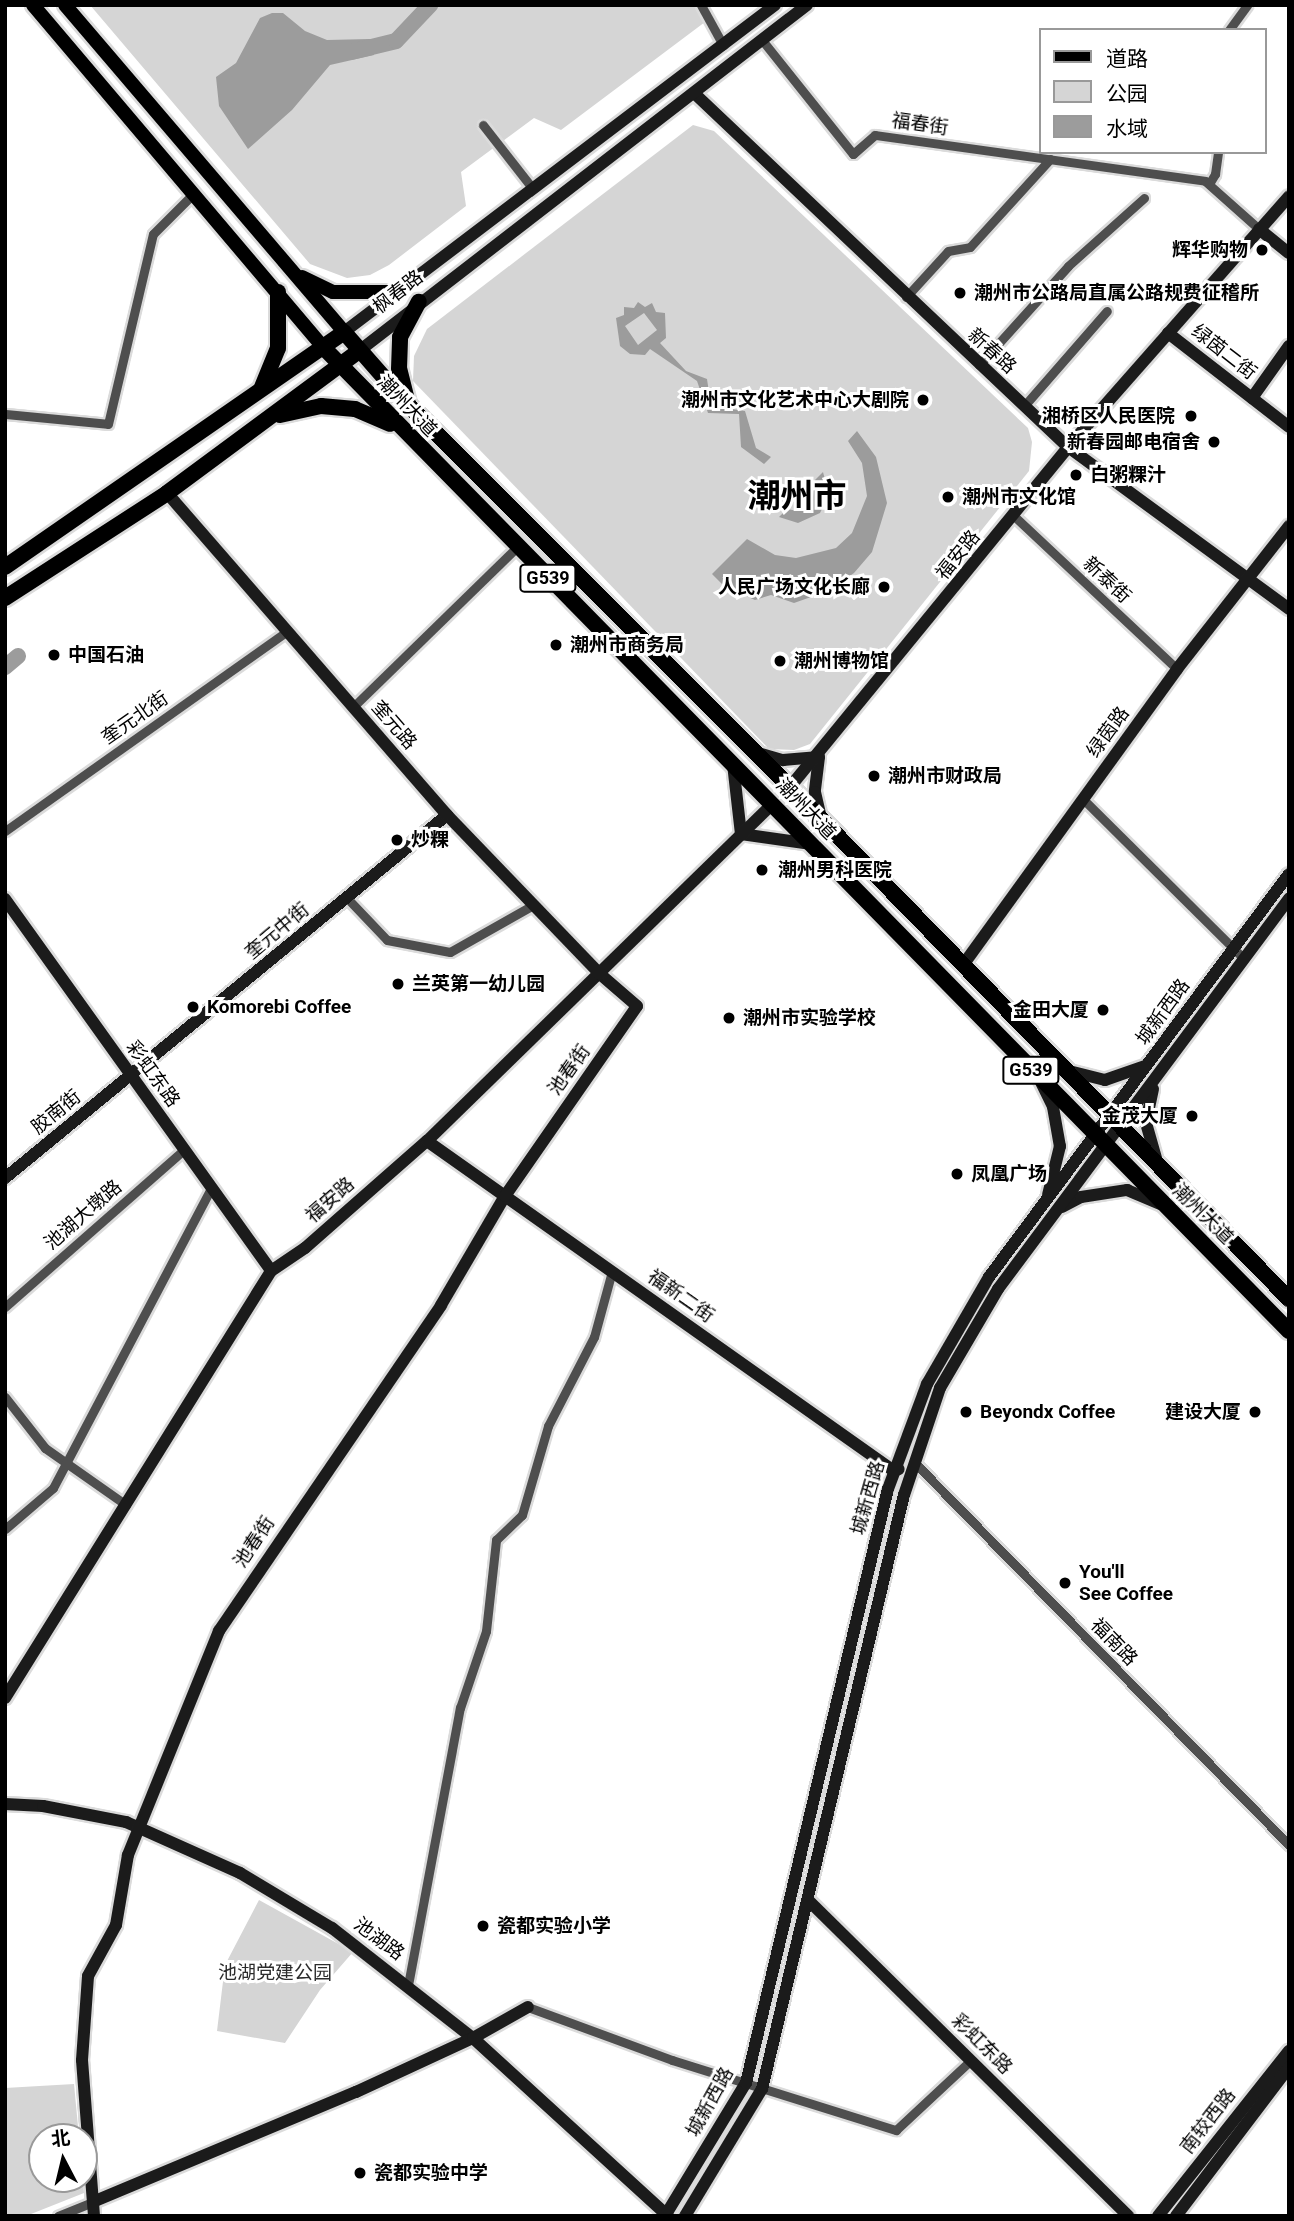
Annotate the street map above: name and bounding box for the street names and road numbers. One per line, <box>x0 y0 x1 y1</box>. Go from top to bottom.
street label: 福春街 <box>890 109 950 139</box>
street label: 枫春路 <box>369 265 427 319</box>
street label: 绿茵二街 <box>1187 320 1261 384</box>
street label: 新春路 <box>963 323 1021 379</box>
street label: 潮州大道 <box>372 371 442 441</box>
street label: 福安路 <box>931 526 985 584</box>
street label: 新泰街 <box>1078 552 1136 608</box>
road number: G539 <box>518 564 578 592</box>
street label: 奎元北街 <box>97 687 173 749</box>
street label: 奎元路 <box>367 696 421 754</box>
street label: 绿茵路 <box>1082 702 1134 762</box>
street label: 潮州大道 <box>771 774 841 844</box>
street label: 奎元中街 <box>241 898 313 964</box>
street label: 城新西路 <box>1131 975 1195 1049</box>
street label: 彩虹东路 <box>121 1037 185 1111</box>
street label: 池春街 <box>543 1040 595 1100</box>
road number: G539 <box>1001 1056 1061 1084</box>
street label: 胶南街 <box>27 1085 85 1139</box>
street label: 福安路 <box>301 1173 359 1227</box>
street label: 池湖大墩路 <box>40 1175 126 1255</box>
street label: 潮州大道 <box>1168 1179 1238 1249</box>
street label: 福新二街 <box>643 1265 719 1327</box>
street label: 城新西路 <box>847 1458 889 1538</box>
street label: 池春街 <box>229 1512 279 1572</box>
street label: 福南路 <box>1086 1614 1142 1670</box>
street label: 池湖路 <box>349 1913 409 1965</box>
street label: 彩虹东路 <box>947 2009 1017 2079</box>
street label: 城新西路 <box>682 2063 738 2141</box>
street label: 南较西路 <box>1176 2084 1240 2158</box>

